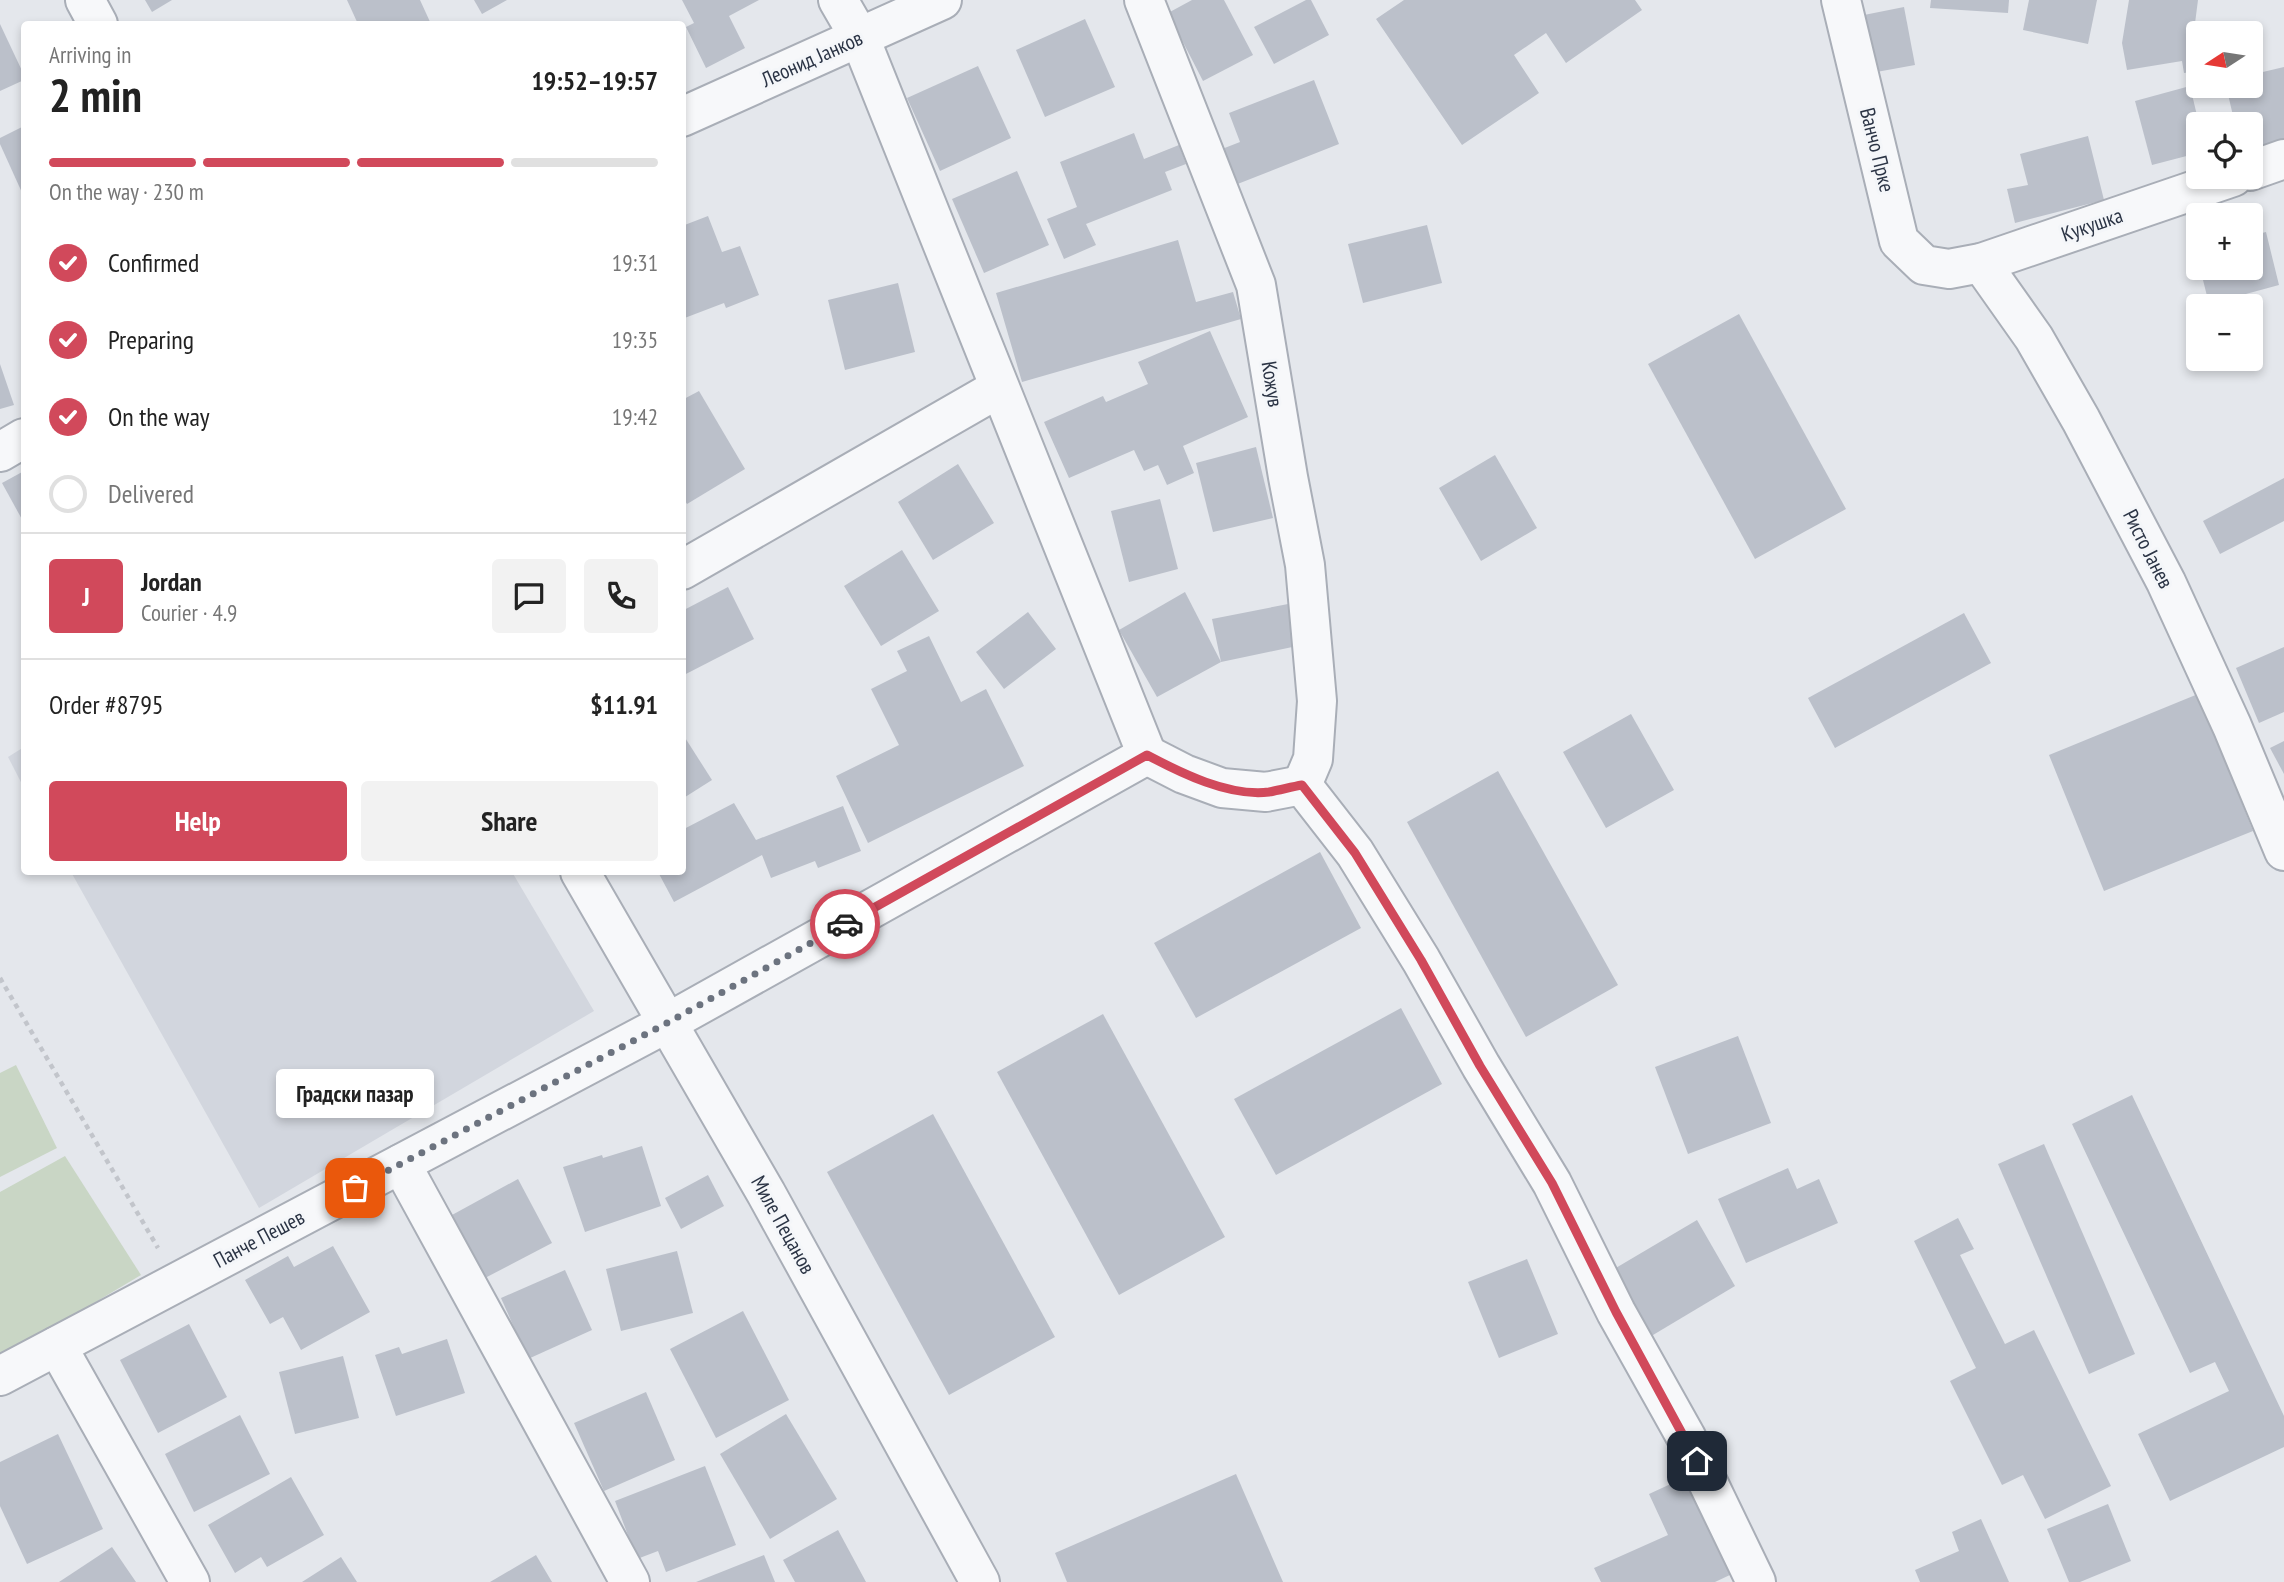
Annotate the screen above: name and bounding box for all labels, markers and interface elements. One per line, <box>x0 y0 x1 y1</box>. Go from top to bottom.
north arrow <box>2186 21 2263 98</box>
map controls <box>2186 21 2263 371</box>
street label: Леонид Јанков <box>756 24 867 93</box>
text: Arriving in <box>49 40 131 69</box>
text: 19:52–19:57 <box>531 64 658 97</box>
text: 2 min <box>49 65 142 125</box>
street label: Ванчо Прке <box>1854 105 1901 195</box>
button: locate <box>2186 112 2263 189</box>
text: On the way · 230 m <box>49 177 204 206</box>
street label: Кукушка <box>2058 201 2126 248</box>
button: + <box>2186 203 2263 280</box>
icon: check <box>49 244 87 282</box>
text: Confirmed <box>108 246 199 279</box>
text: 19:31 <box>612 248 658 277</box>
button: − <box>2186 294 2263 371</box>
icon: check <box>49 321 87 359</box>
text: Preparing <box>108 323 194 356</box>
text: 19:35 <box>612 325 658 354</box>
street label: Кожув <box>1256 359 1289 409</box>
icon: check <box>49 398 87 436</box>
text: On the way <box>108 400 210 433</box>
text: 19:42 <box>612 402 658 431</box>
text: Delivered <box>108 477 194 510</box>
street label: Ристо Јанев <box>2117 505 2180 593</box>
button: chat <box>492 559 566 633</box>
button: phone <box>584 559 658 633</box>
text: Jordan <box>141 565 202 598</box>
text: J <box>82 580 90 613</box>
text: Courier · 4.9 <box>141 598 237 627</box>
text: Order #8795 <box>49 688 164 721</box>
text: $11.91 <box>590 688 658 721</box>
button: Help <box>49 781 347 861</box>
button: Share <box>361 781 658 861</box>
courier <box>810 889 880 959</box>
icon: car <box>826 905 864 943</box>
callout: Градски пазар <box>276 1069 434 1118</box>
text: Градски пазар <box>296 1079 414 1108</box>
pin <box>325 1158 385 1218</box>
icon: bag <box>336 1169 374 1207</box>
street label: Миле Пецанов <box>745 1171 822 1279</box>
street label: Панче Пешев <box>209 1203 309 1274</box>
pin <box>1667 1431 1727 1491</box>
icon: home <box>1678 1442 1716 1480</box>

